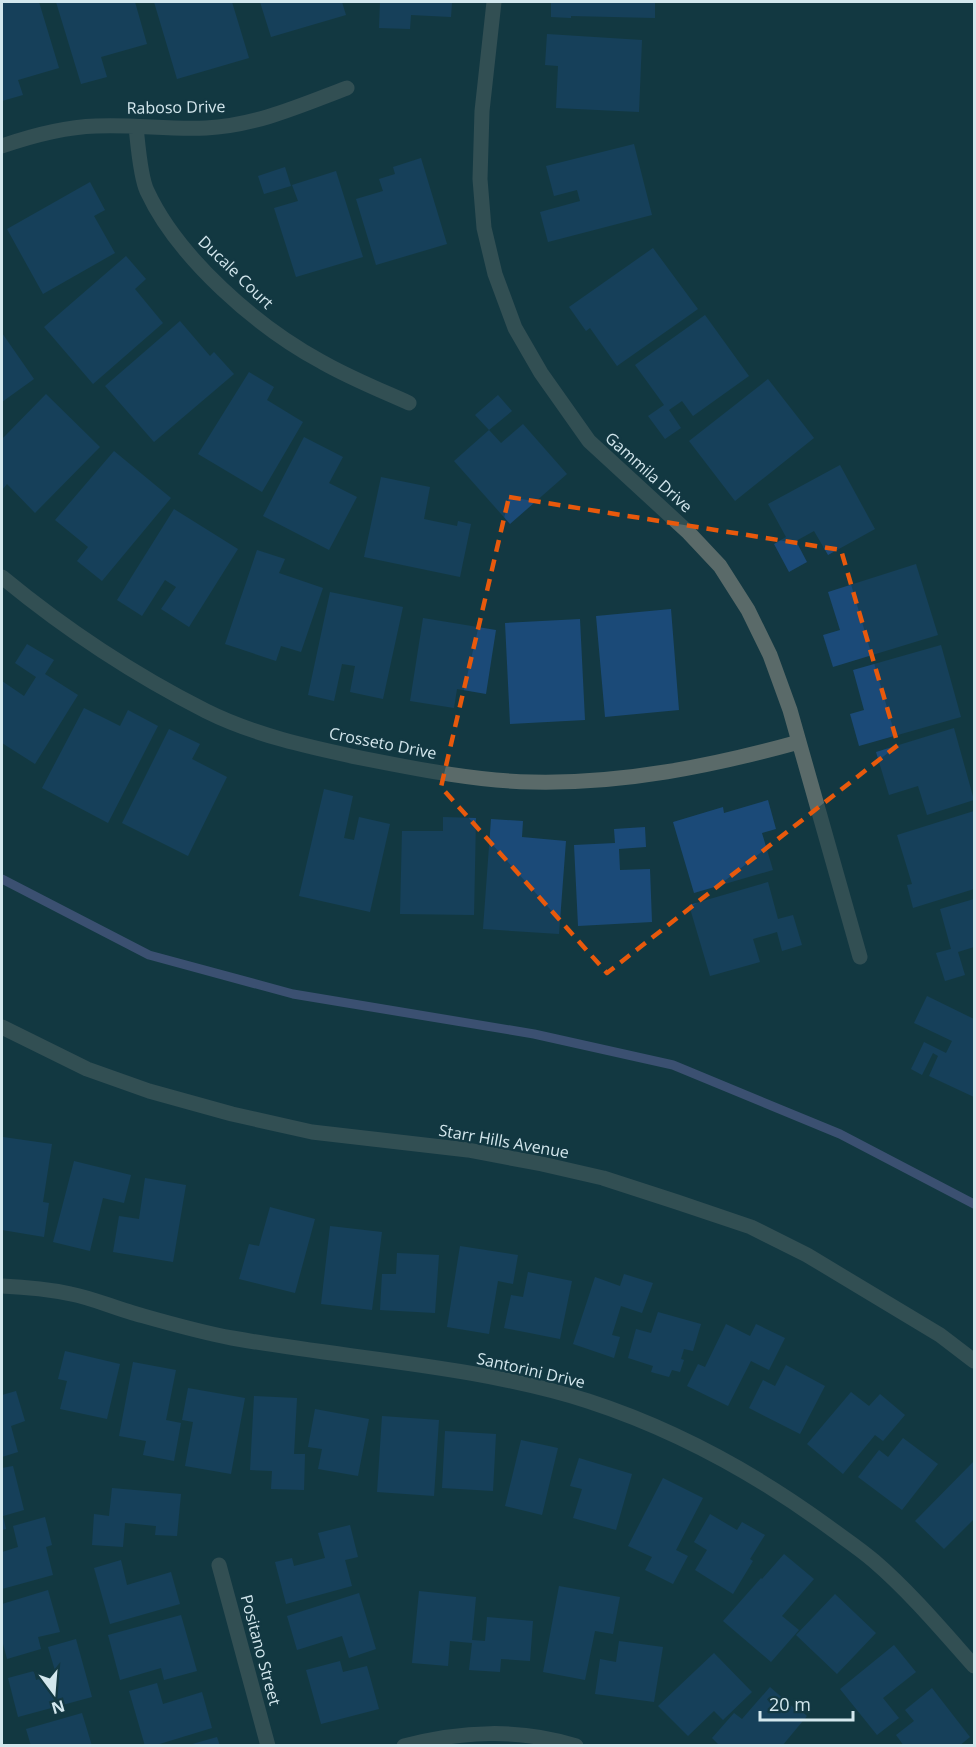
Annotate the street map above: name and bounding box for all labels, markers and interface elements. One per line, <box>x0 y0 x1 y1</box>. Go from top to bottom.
street label: Raboso Drive <box>126 95 226 119</box>
street label: Ducale Court <box>193 230 279 314</box>
street label: Gammila Drive <box>601 427 697 517</box>
street label: Crosseto Drive <box>327 722 439 764</box>
street label: Starr Hills Avenue <box>437 1119 571 1163</box>
street label: Santorini Drive <box>475 1347 587 1393</box>
street label: Positano Street <box>236 1592 286 1708</box>
north arrow <box>24 1663 84 1723</box>
scale bar <box>760 1684 853 1722</box>
text: 20 m <box>769 1692 811 1716</box>
text: N <box>49 1695 67 1720</box>

